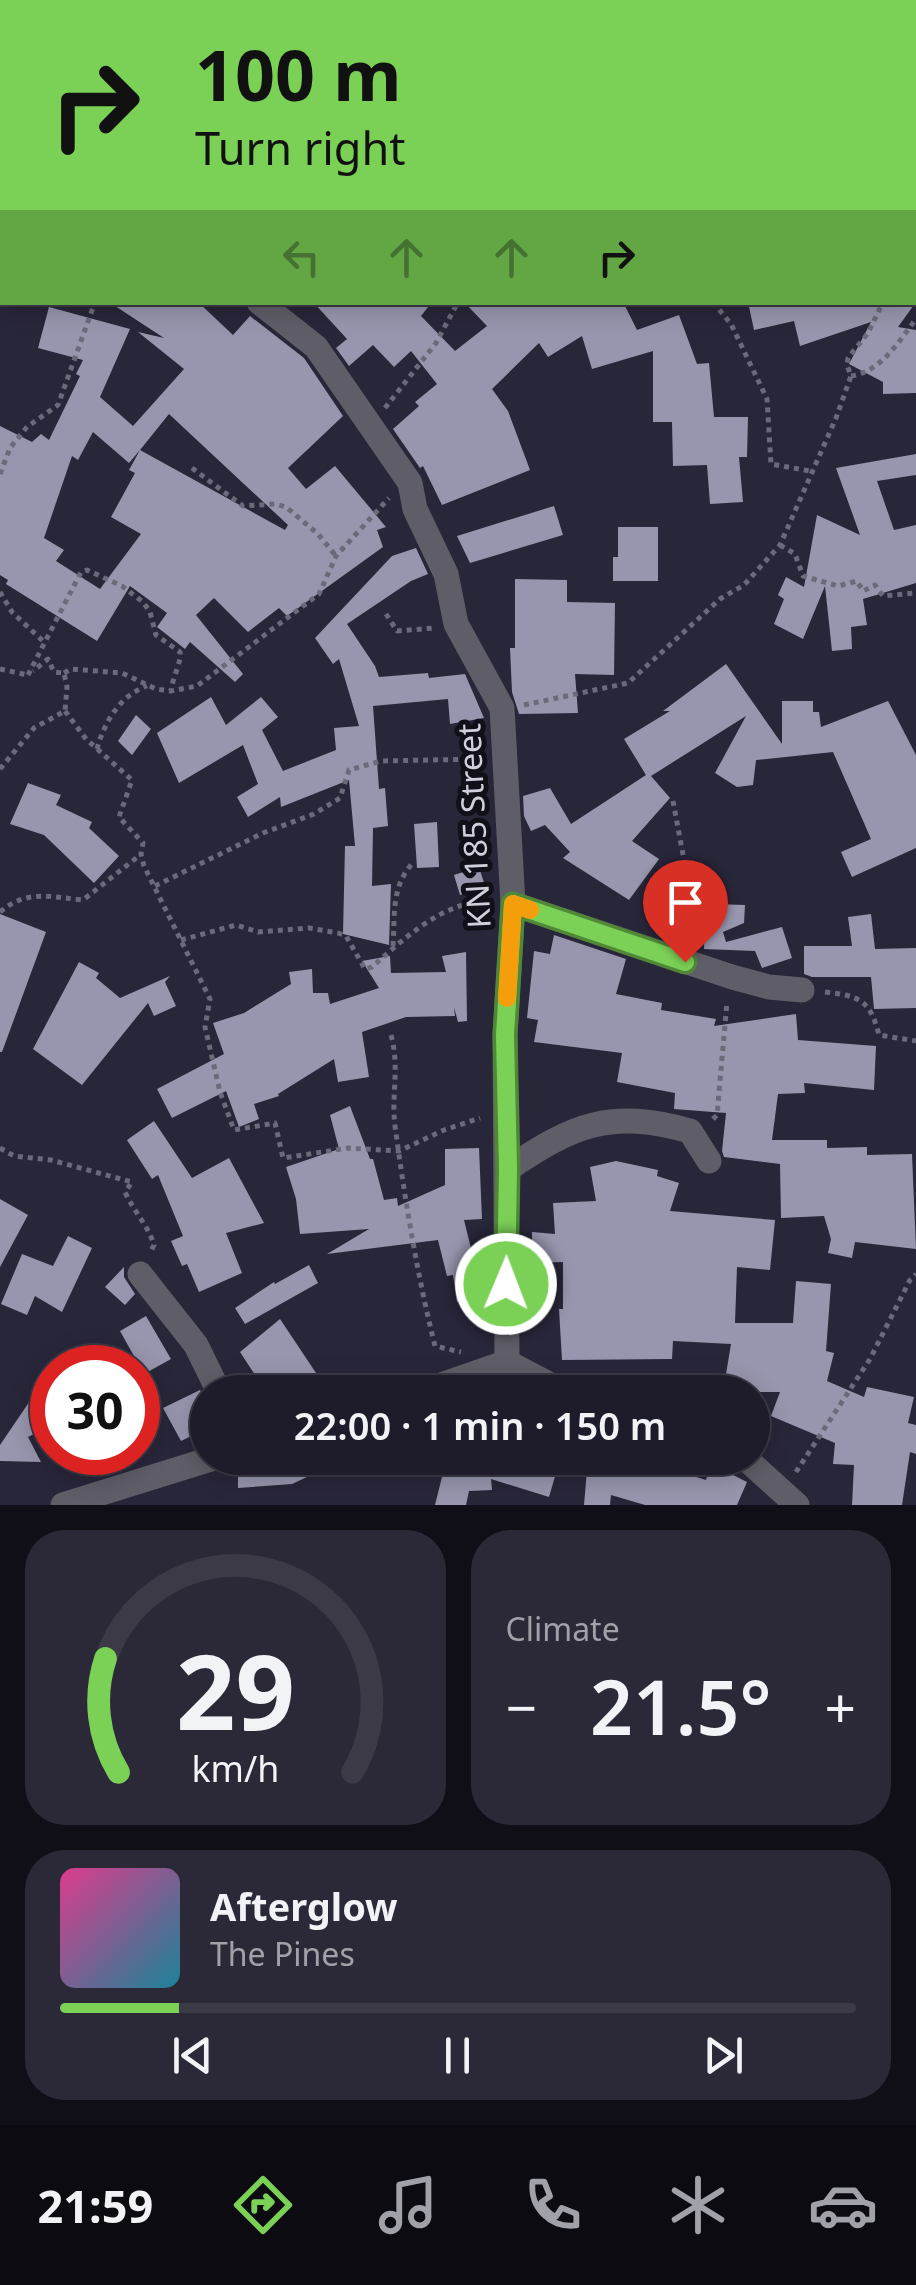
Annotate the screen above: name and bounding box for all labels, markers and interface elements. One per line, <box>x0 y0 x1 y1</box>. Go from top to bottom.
text: 100 m <box>195 26 402 122</box>
icon: right <box>30 40 160 170</box>
text: Turn right <box>195 117 406 178</box>
icon: left <box>274 230 329 285</box>
icon: ahead <box>379 230 434 285</box>
icon: ahead <box>484 230 539 285</box>
icon: right <box>589 230 644 285</box>
street label: KN 185 Street <box>446 722 500 930</box>
pin <box>643 860 728 963</box>
icon: arrive <box>658 875 713 930</box>
position arrow <box>454 1232 558 1336</box>
speed limit sign: 30 <box>30 1345 160 1475</box>
text: 22:00 · 1 min · 150 m <box>294 1399 666 1451</box>
text: Climate <box>506 1607 620 1650</box>
text: 29 <box>176 1619 295 1760</box>
text: 21.5° <box>590 1655 771 1757</box>
text: − <box>506 1669 537 1744</box>
text: + <box>825 1669 856 1744</box>
text: km/h <box>191 1744 279 1792</box>
text: Afterglow <box>210 1880 398 1932</box>
text: The Pines <box>210 1932 355 1975</box>
icon: previous <box>165 2028 220 2083</box>
icon: pause <box>430 2028 485 2083</box>
icon: next <box>696 2028 751 2083</box>
icon: directions <box>228 2170 298 2240</box>
icon: music <box>373 2170 443 2240</box>
icon: phone <box>518 2170 588 2240</box>
icon: climate <box>663 2170 733 2240</box>
icon: car <box>808 2170 878 2240</box>
text: 21:59 <box>38 2175 153 2236</box>

